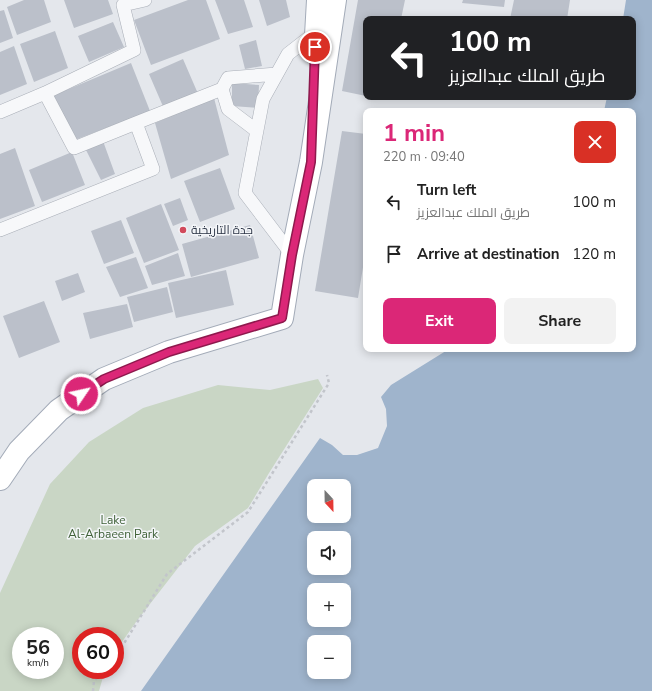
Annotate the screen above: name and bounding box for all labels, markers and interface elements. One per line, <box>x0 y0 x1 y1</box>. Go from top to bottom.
text: 100 m <box>449 23 532 61</box>
pin <box>298 30 332 64</box>
icon: left <box>383 32 435 84</box>
icon: arrive <box>304 36 326 58</box>
text: طريق الملك عبدالعزيز <box>449 64 605 88</box>
text: 1 min <box>383 117 445 149</box>
button: close <box>574 121 616 163</box>
text: 220 m · 09:40 <box>383 148 465 166</box>
text: Turn left <box>417 180 476 200</box>
icon: left <box>383 191 405 213</box>
text: 100 m <box>572 192 616 212</box>
text: طريق الملك عبدالعزيز <box>417 204 530 222</box>
place label: جدة التاريخية <box>191 222 253 238</box>
marker: جدة التاريخية <box>178 225 188 235</box>
icon: arrive <box>383 243 405 265</box>
text: Arrive at destination <box>417 244 560 264</box>
text: 120 m <box>572 244 616 264</box>
button: Exit <box>383 298 496 344</box>
button: Share <box>504 298 616 344</box>
position arrow <box>60 373 102 415</box>
north arrow <box>307 479 351 523</box>
map controls <box>307 479 351 679</box>
park label: Lake Al-Arbaeen Park <box>68 512 159 542</box>
button: sound <box>307 531 351 575</box>
button: + <box>307 583 351 627</box>
speed limit sign: 60 <box>72 627 124 679</box>
text: 56 <box>26 634 50 661</box>
button: − <box>307 635 351 679</box>
text: km/h <box>27 656 49 670</box>

